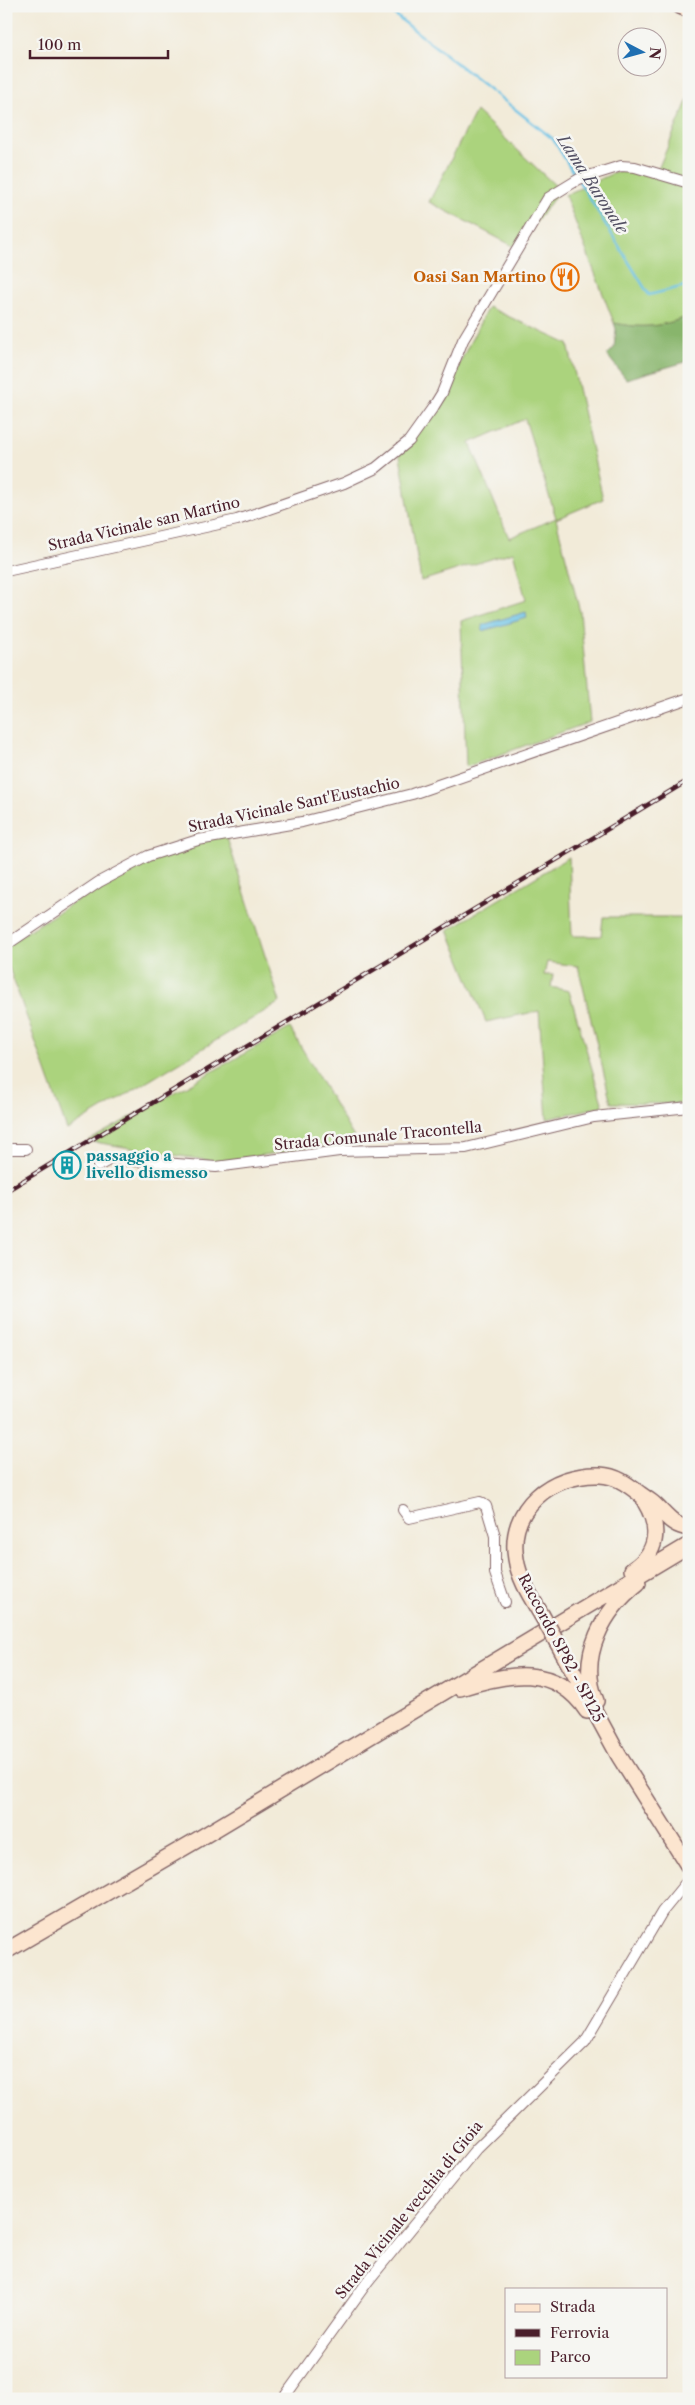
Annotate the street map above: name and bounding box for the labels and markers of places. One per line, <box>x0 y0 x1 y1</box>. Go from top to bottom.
restaurant icon: Oasi San Martino <box>550 262 580 292</box>
place label: Oasi San Martino <box>413 267 546 286</box>
place label: passaggio a livello dismesso <box>86 1146 208 1182</box>
building icon: passaggio a livello dismesso <box>52 1150 82 1180</box>

